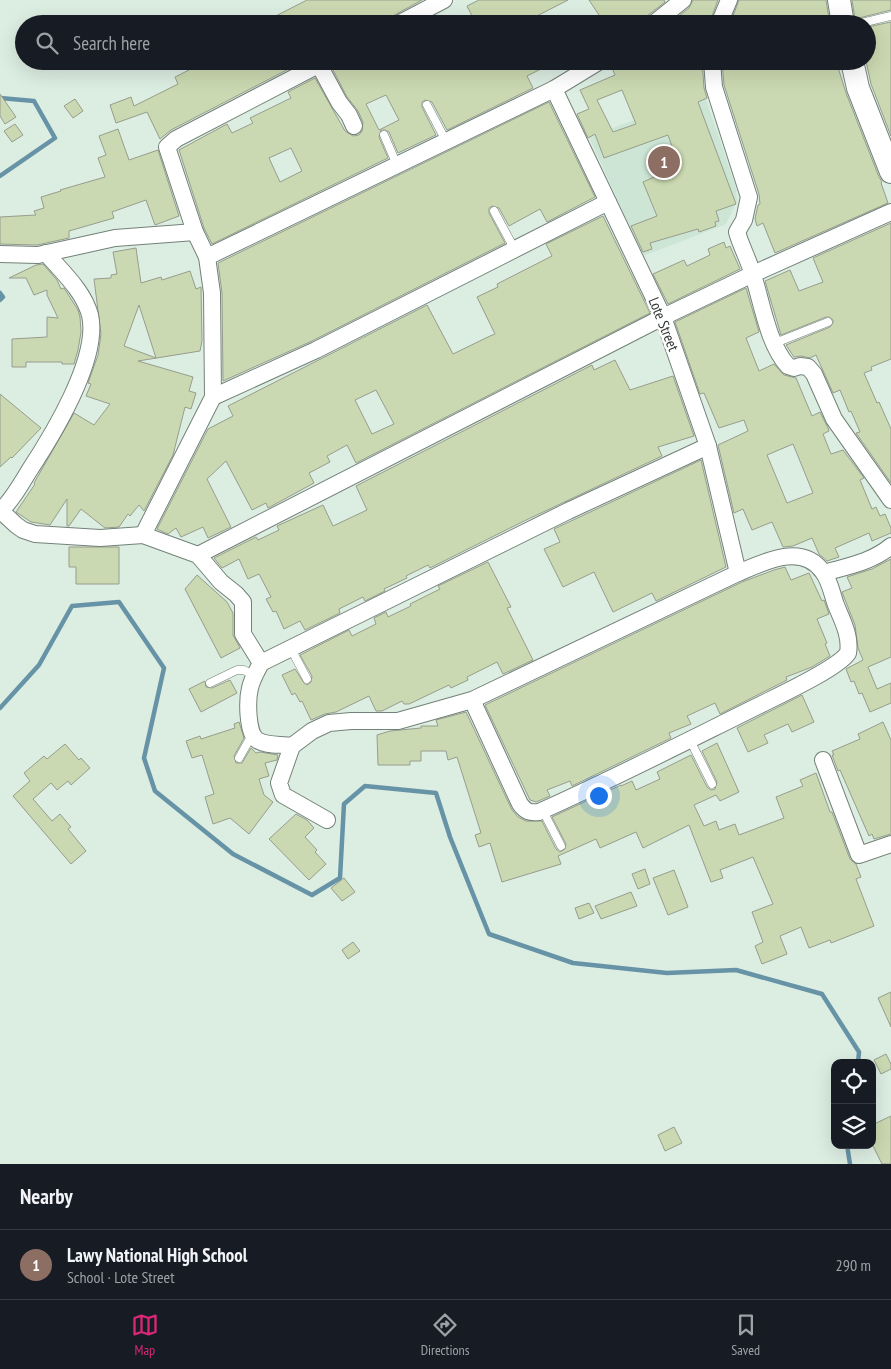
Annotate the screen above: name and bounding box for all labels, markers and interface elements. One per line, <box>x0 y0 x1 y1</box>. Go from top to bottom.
search box <box>15 15 876 70</box>
icon: search <box>33 29 61 57</box>
text: Search here <box>73 31 150 55</box>
pin: 1 <box>648 143 680 181</box>
street label: Lote Street <box>645 294 683 354</box>
your location <box>586 783 612 809</box>
map controls <box>831 1059 876 1149</box>
button: locate <box>831 1059 876 1104</box>
button: layers <box>831 1104 876 1149</box>
text: Nearby <box>20 1183 73 1210</box>
text: Lawy National High School <box>67 1243 247 1267</box>
text: 1 <box>32 1255 40 1275</box>
text: 290 m <box>836 1255 871 1275</box>
text: School · Lote Street <box>67 1267 175 1287</box>
tab: Map <box>131 1311 159 1359</box>
tab: Directions <box>421 1311 469 1359</box>
tab: Saved <box>731 1311 760 1359</box>

